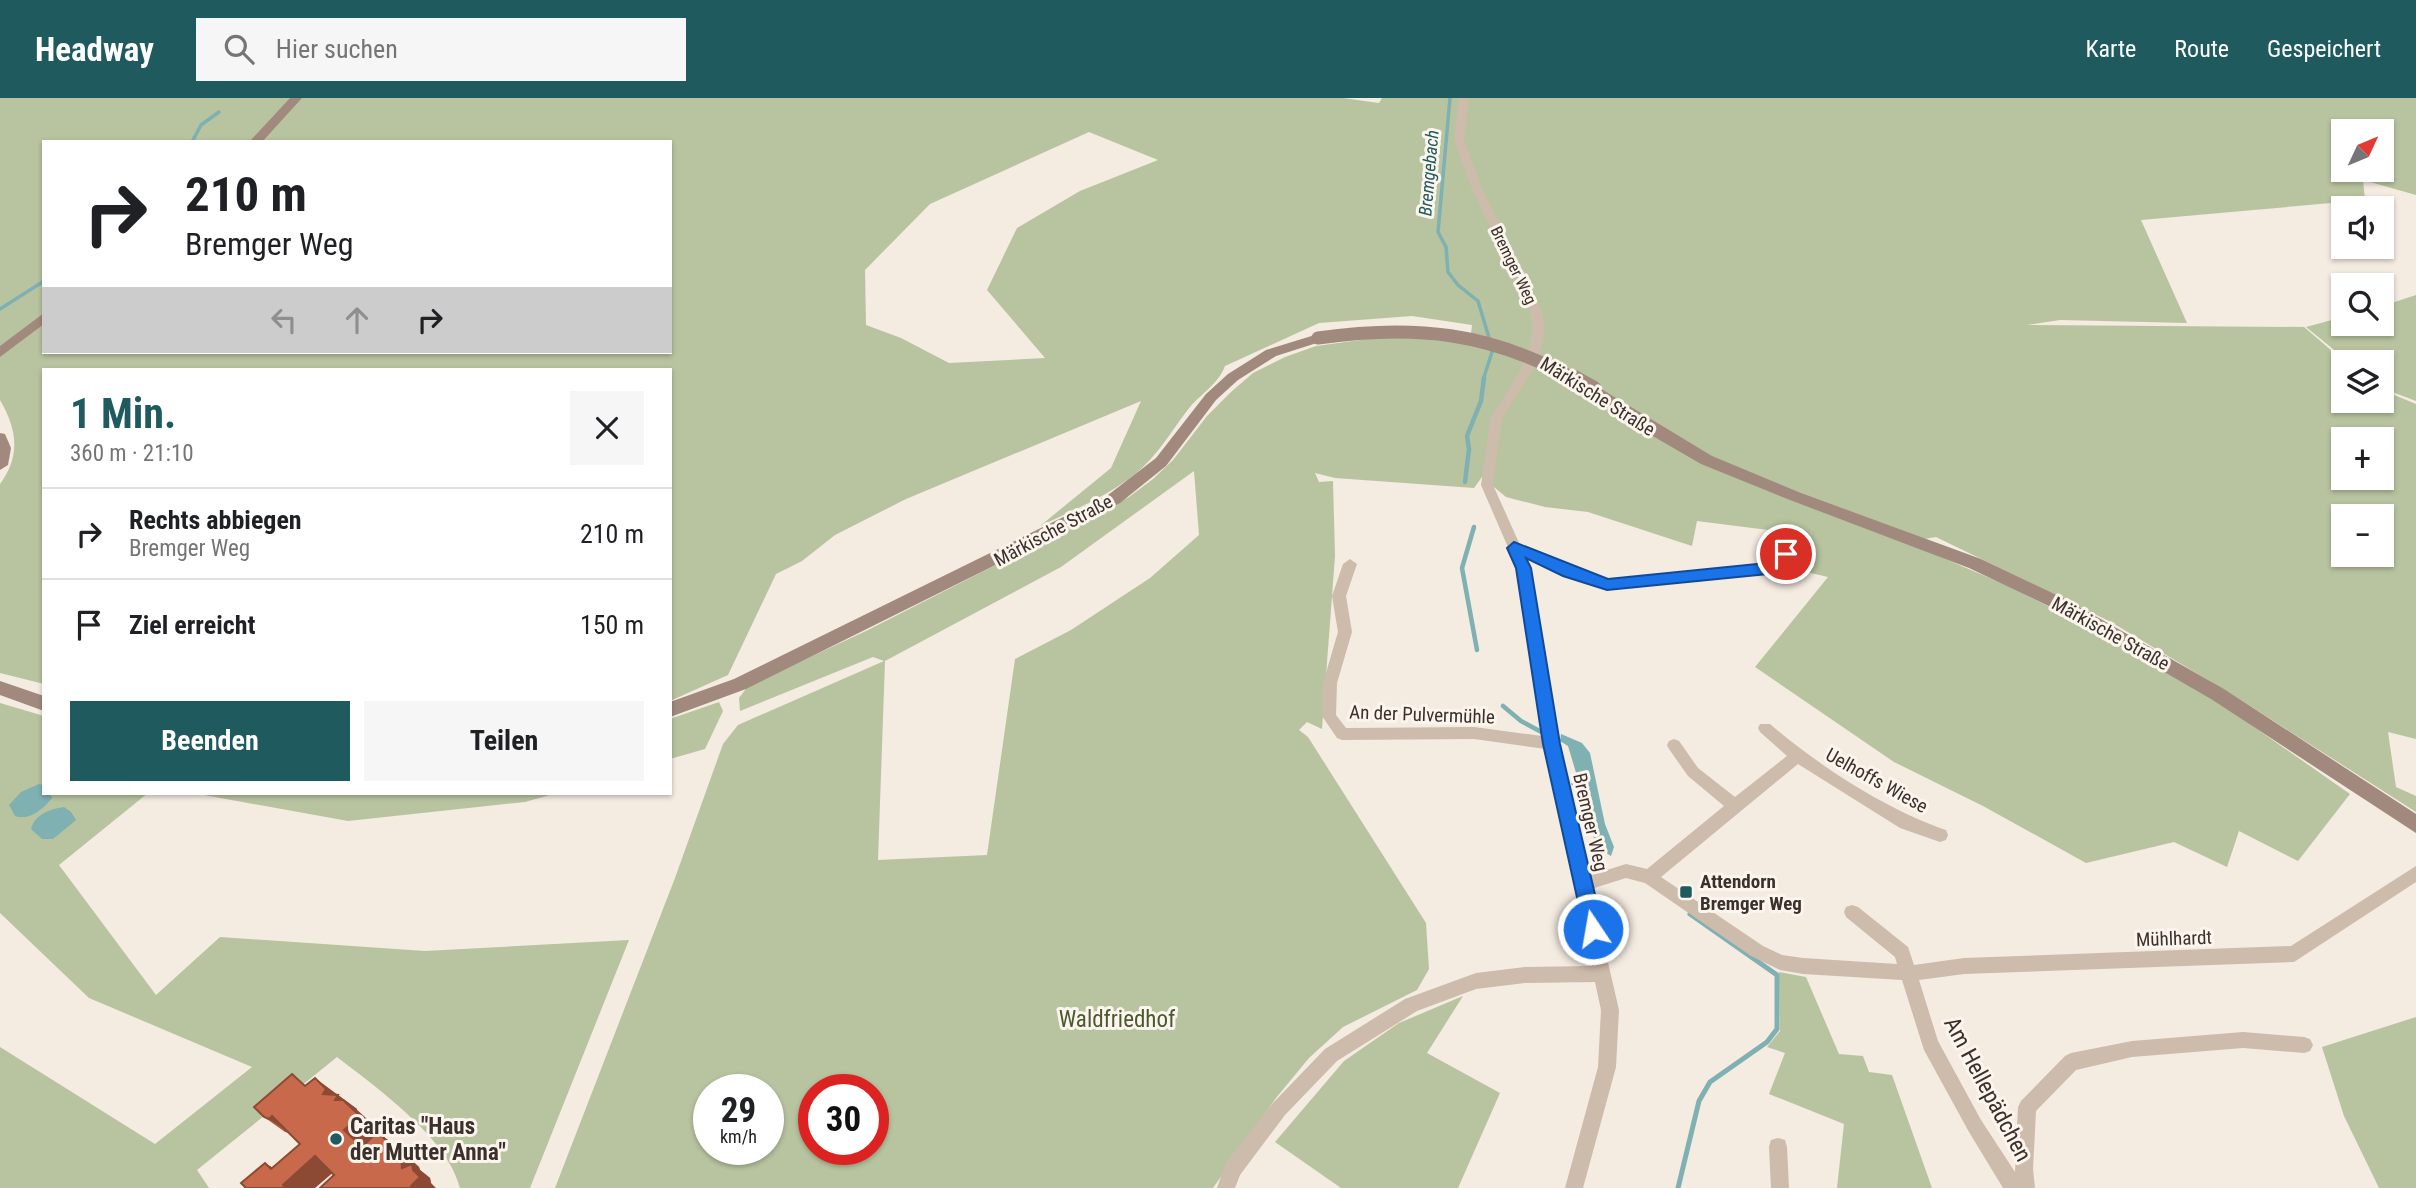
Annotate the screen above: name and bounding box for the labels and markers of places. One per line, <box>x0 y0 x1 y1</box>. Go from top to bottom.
pin <box>1756 524 1816 584</box>
place label: Attendorn Bremger Weg <box>1700 870 1802 915</box>
marker: Attendorn Bremger Weg <box>1678 884 1694 900</box>
place label: Caritas "Haus der Mutter Anna" <box>350 1113 506 1166</box>
marker: Caritas "Haus der Mutter Anna" <box>328 1131 344 1147</box>

